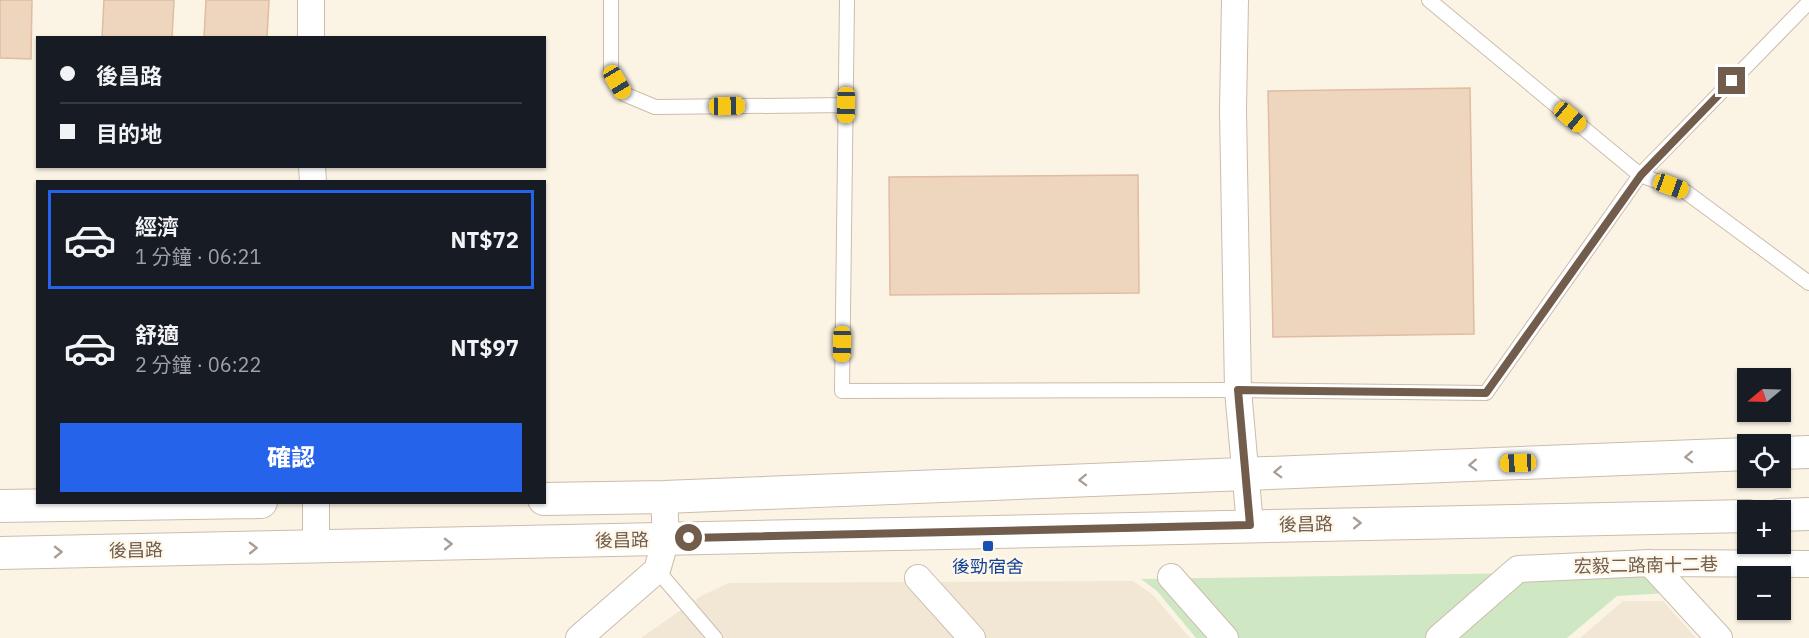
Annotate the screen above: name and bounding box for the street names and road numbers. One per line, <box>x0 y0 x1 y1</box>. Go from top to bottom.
street label: 後昌路 <box>1279 512 1333 536</box>
street label: 後昌路 <box>595 528 649 552</box>
street label: 後昌路 <box>109 538 163 562</box>
street label: 宏毅二路南十二巷 <box>1574 552 1718 578</box>

